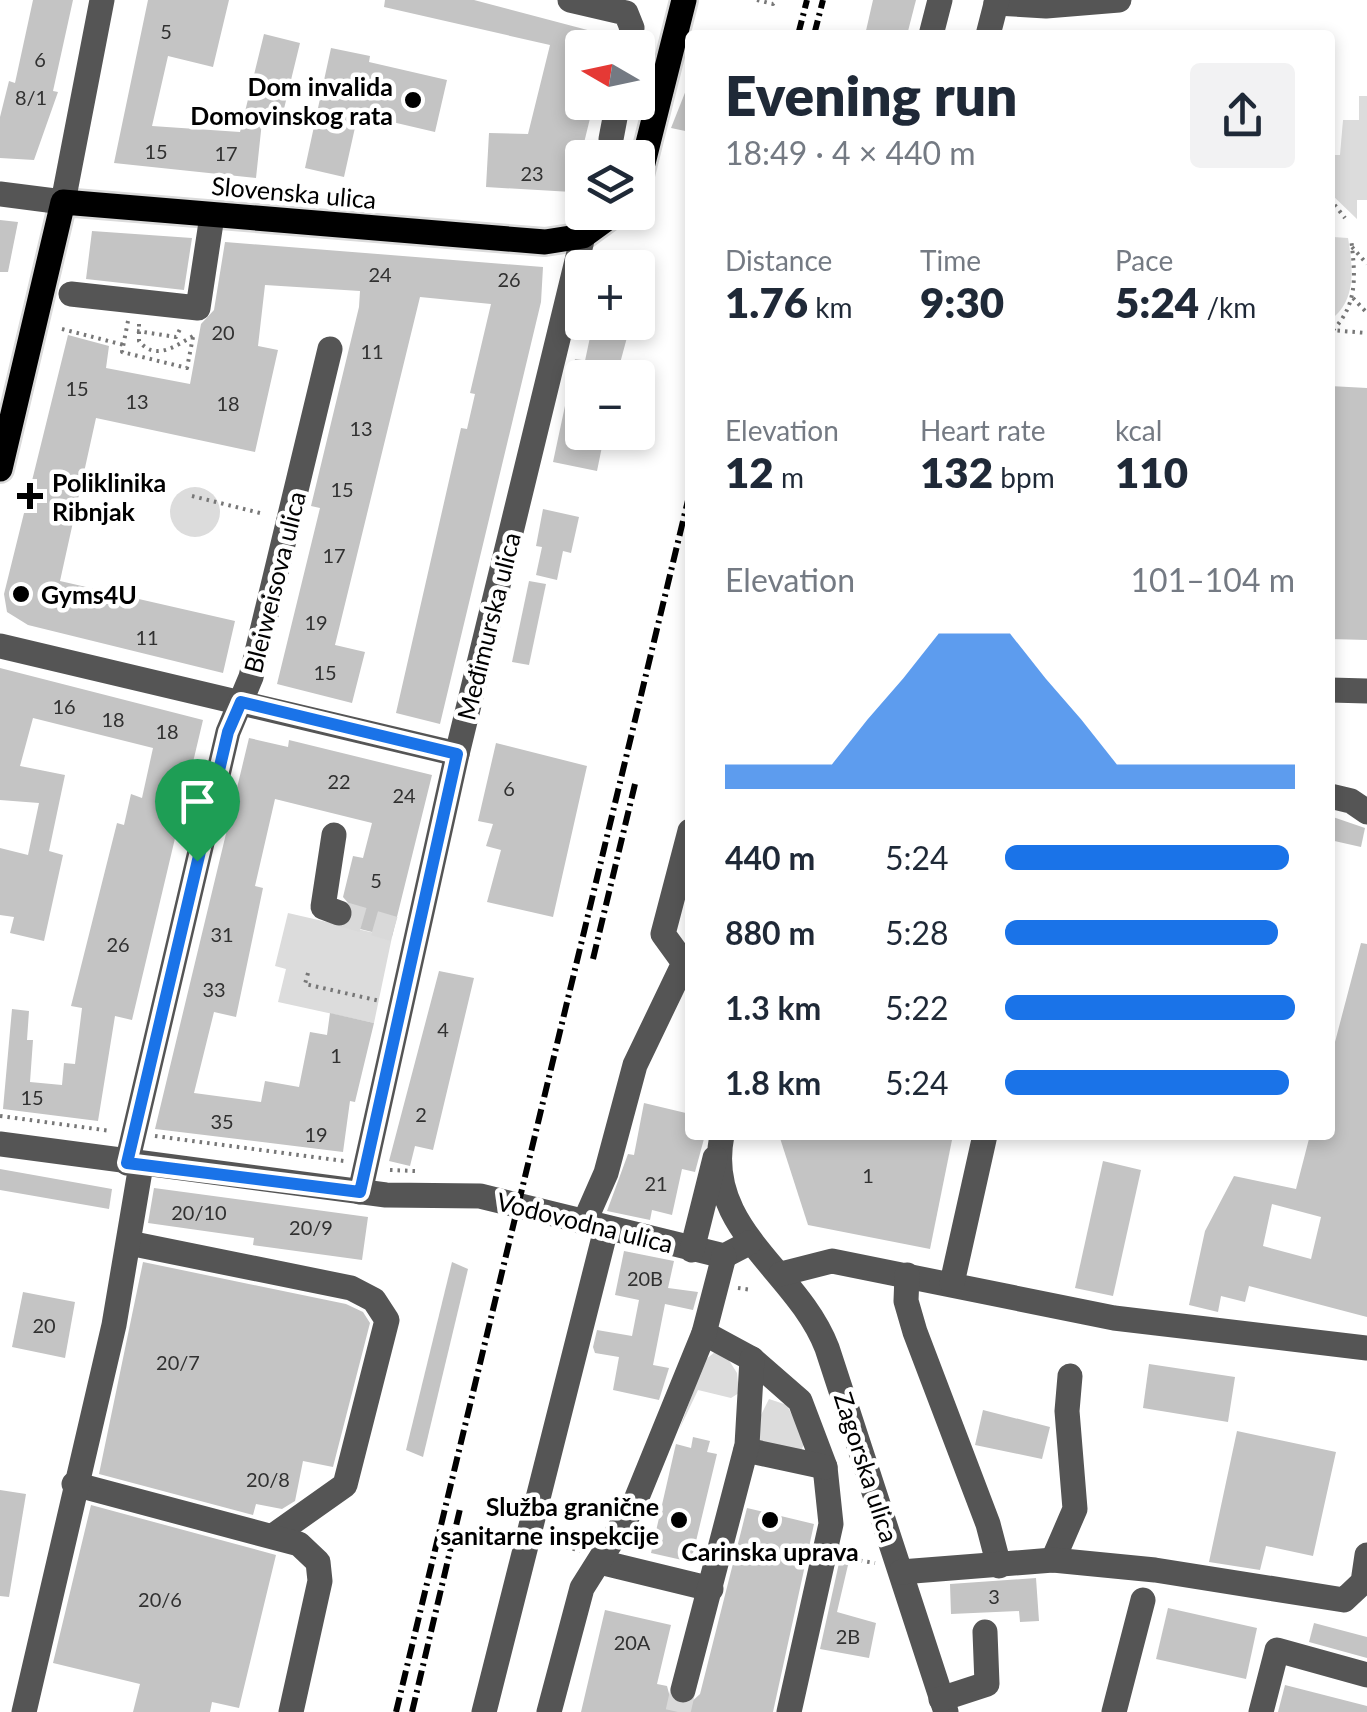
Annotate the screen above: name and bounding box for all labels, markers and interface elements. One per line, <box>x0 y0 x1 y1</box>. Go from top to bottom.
house number: 5 <box>160 19 172 43</box>
north arrow <box>565 30 655 120</box>
map controls <box>565 30 655 450</box>
house number: 6 <box>34 47 46 71</box>
text: Evening run <box>725 62 1017 128</box>
button: share <box>1190 63 1295 168</box>
place label: Dom invalida Domovinskog rata <box>190 71 393 130</box>
house number: 8/1 <box>15 85 47 109</box>
marker: Dom invalida Domovinskog rata <box>402 89 424 111</box>
text: 18:49 · 4 × 440 m <box>725 133 976 172</box>
house number: 15 <box>144 139 168 163</box>
button: layers <box>565 140 655 230</box>
house number: 17 <box>214 141 238 165</box>
house number: 23 <box>520 161 544 185</box>
street label: Slovenska ulica <box>210 170 378 214</box>
text: Distance <box>725 243 832 277</box>
text: Time <box>920 243 981 277</box>
text: Pace <box>1115 243 1173 277</box>
button: + <box>565 250 655 340</box>
house number: 24 <box>368 262 392 286</box>
house number: 26 <box>497 267 521 291</box>
text: 1.76 <box>725 277 808 327</box>
text: 9:30 <box>920 277 1004 327</box>
text: 5:24 <box>1115 277 1199 327</box>
text: km <box>808 290 853 324</box>
text: /km <box>1199 290 1256 324</box>
house number: 20 <box>211 320 235 344</box>
house number: 11 <box>360 339 384 363</box>
button: − <box>565 360 655 450</box>
house number: 15 <box>65 376 89 400</box>
house number: 13 <box>125 389 149 413</box>
house number: 18 <box>216 391 240 415</box>
text: Elevation <box>725 413 839 447</box>
text: Heart rate <box>920 413 1046 447</box>
text: kcal <box>1115 413 1162 447</box>
house number: 13 <box>349 416 373 440</box>
text: 12 <box>725 447 774 497</box>
text: 132 <box>920 447 993 497</box>
text: 110 <box>1115 447 1188 497</box>
text: m <box>774 460 804 494</box>
text: bpm <box>993 460 1055 494</box>
place label: Poliklinika Ribnjak <box>52 467 166 526</box>
house number: 15 <box>330 477 354 501</box>
marker: Poliklinika Ribnjak <box>17 483 43 509</box>
street label: Bleiweisova ulica <box>237 488 311 676</box>
street label: Međimurska ulica <box>450 529 526 723</box>
house number: 17 <box>322 543 346 567</box>
text: Elevation <box>725 560 855 599</box>
text: 101–104 m <box>1131 560 1295 599</box>
place label: Gyms4U <box>41 579 137 609</box>
marker: Gyms4U <box>10 583 32 605</box>
house number: 19 <box>304 610 328 634</box>
house number: 11 <box>135 625 159 649</box>
house number: 15 <box>313 660 337 684</box>
house number: 16 <box>52 694 76 718</box>
house number: 18 <box>101 707 125 731</box>
house number: 18 <box>155 719 179 743</box>
pin <box>155 759 240 862</box>
house number: 22 <box>327 769 351 793</box>
icon: arrive <box>170 774 225 829</box>
house number: 6 <box>503 776 515 800</box>
house number: 24 <box>392 783 416 807</box>
text: 440 m <box>725 838 815 877</box>
text: 5:24 <box>885 838 949 877</box>
house number: 5 <box>370 868 382 892</box>
text: 880 m <box>725 913 815 952</box>
text: 5:28 <box>885 913 949 952</box>
house number: 31 <box>210 922 234 946</box>
house number: 26 <box>106 932 130 956</box>
house number: 33 <box>202 977 226 1001</box>
text: 1.3 km <box>725 988 821 1027</box>
text: 5:22 <box>885 988 949 1027</box>
house number: 4 <box>437 1017 449 1041</box>
house number: 1 <box>330 1043 342 1067</box>
text: 1.8 km <box>725 1063 821 1102</box>
text: 5:24 <box>885 1063 949 1102</box>
house number: 15 <box>20 1085 44 1109</box>
house number: 2 <box>415 1102 427 1126</box>
house number: 35 <box>210 1109 234 1133</box>
house number: 19 <box>304 1122 328 1146</box>
house number: 1 <box>862 1163 874 1187</box>
house number: 21 <box>644 1171 668 1195</box>
street label: Vodovodna ulica <box>494 1186 676 1258</box>
house number: 20/10 <box>171 1200 227 1224</box>
house number: 20/9 <box>289 1215 333 1239</box>
house number: 20B <box>627 1266 663 1290</box>
house number: 20 <box>32 1313 56 1337</box>
house number: 20/7 <box>156 1350 200 1374</box>
street label: Zagorska ulica <box>829 1388 905 1546</box>
house number: 20/8 <box>246 1467 290 1491</box>
place label: Služba granične sanitarne inspekcije <box>440 1491 659 1550</box>
marker: Služba granične sanitarne inspekcije <box>668 1509 690 1531</box>
marker: Carinska uprava <box>759 1509 781 1531</box>
place label: Carinska uprava <box>681 1536 859 1566</box>
house number: 3 <box>988 1584 1000 1608</box>
house number: 20/6 <box>138 1587 182 1611</box>
house number: 2B <box>836 1624 860 1648</box>
house number: 20A <box>614 1630 651 1654</box>

